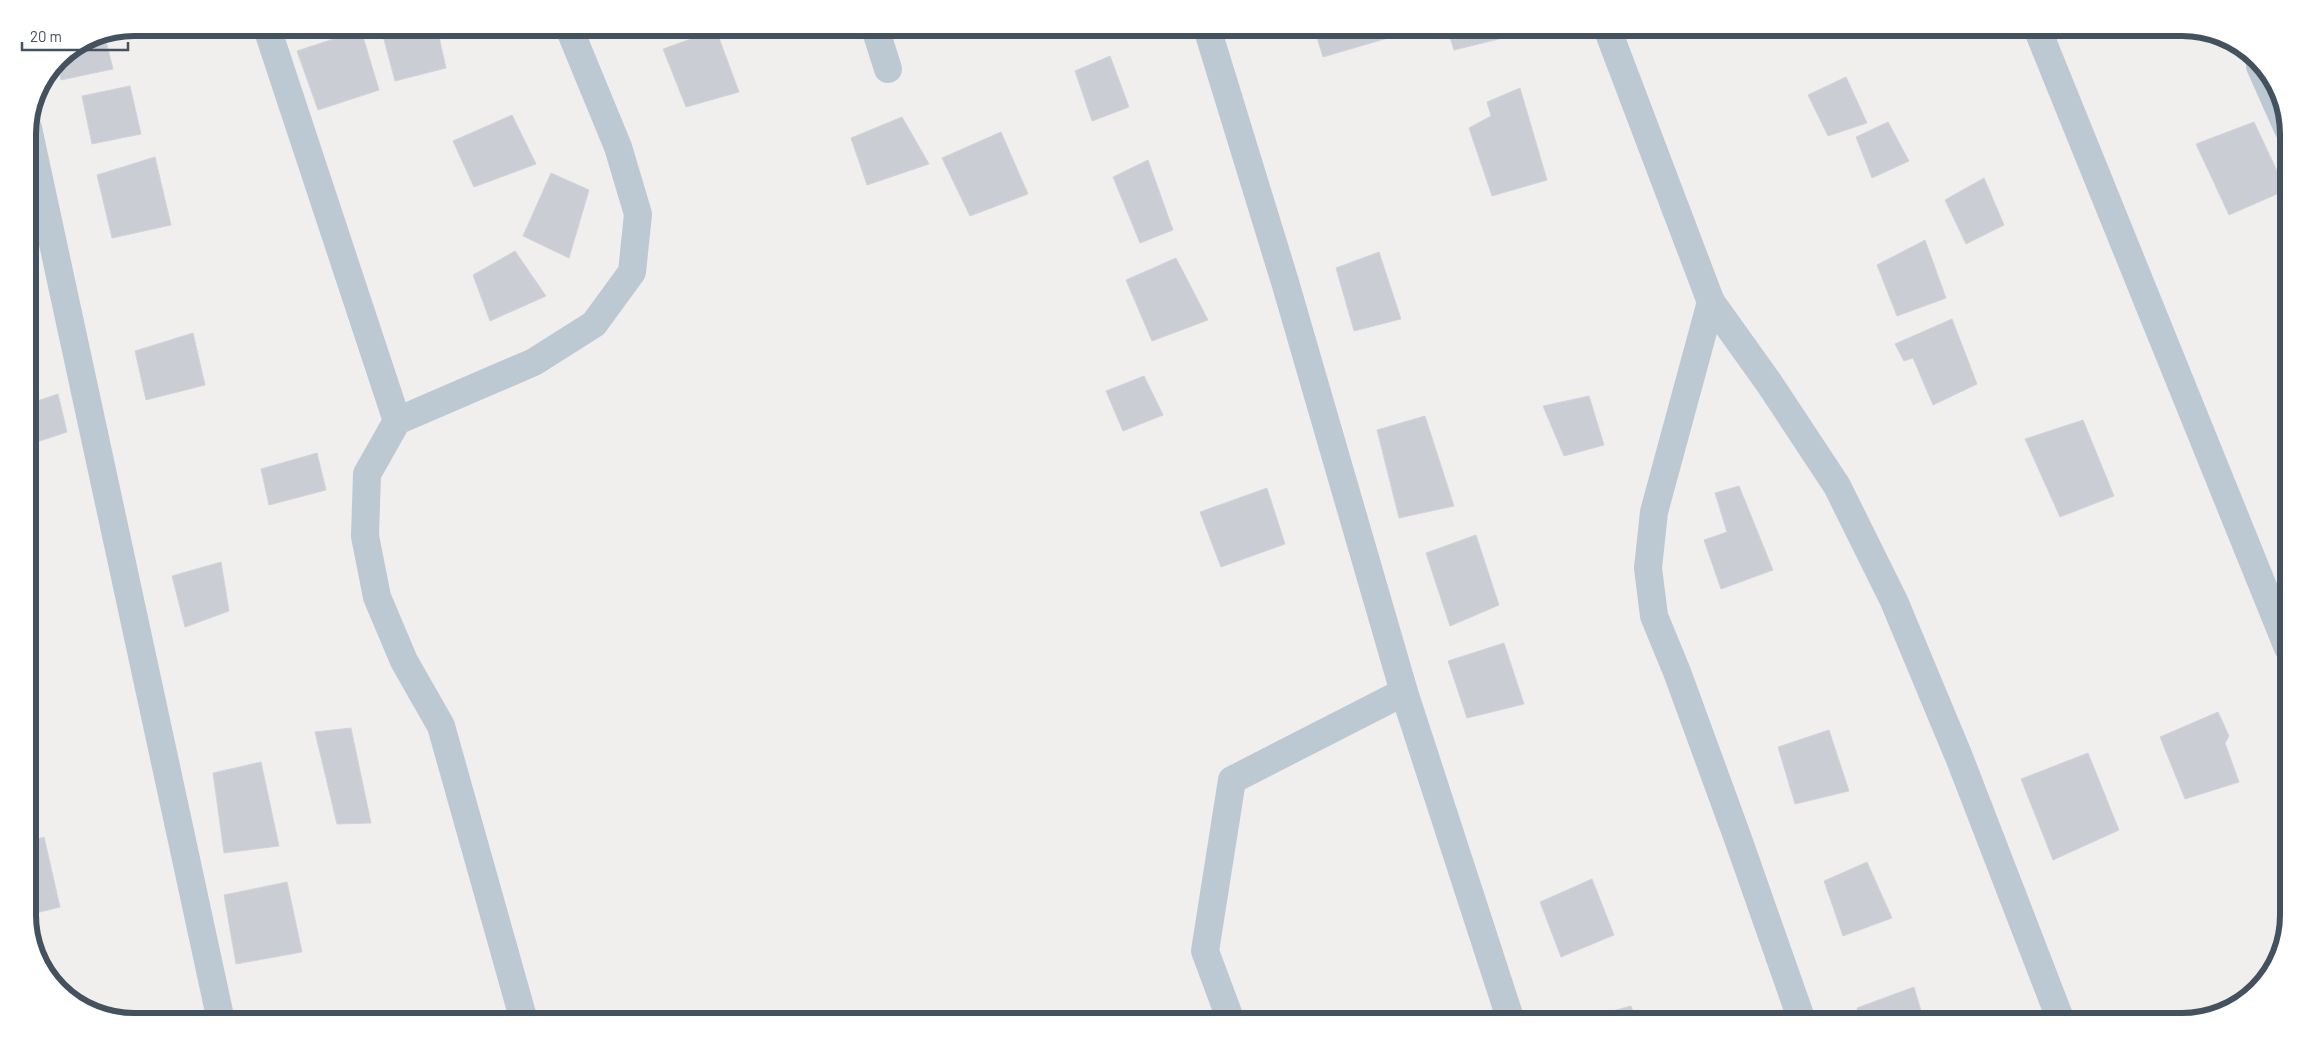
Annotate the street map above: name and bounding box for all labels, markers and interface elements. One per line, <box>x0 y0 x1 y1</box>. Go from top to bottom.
scale bar <box>22 20 129 52</box>
text: 20 m <box>30 27 62 45</box>

